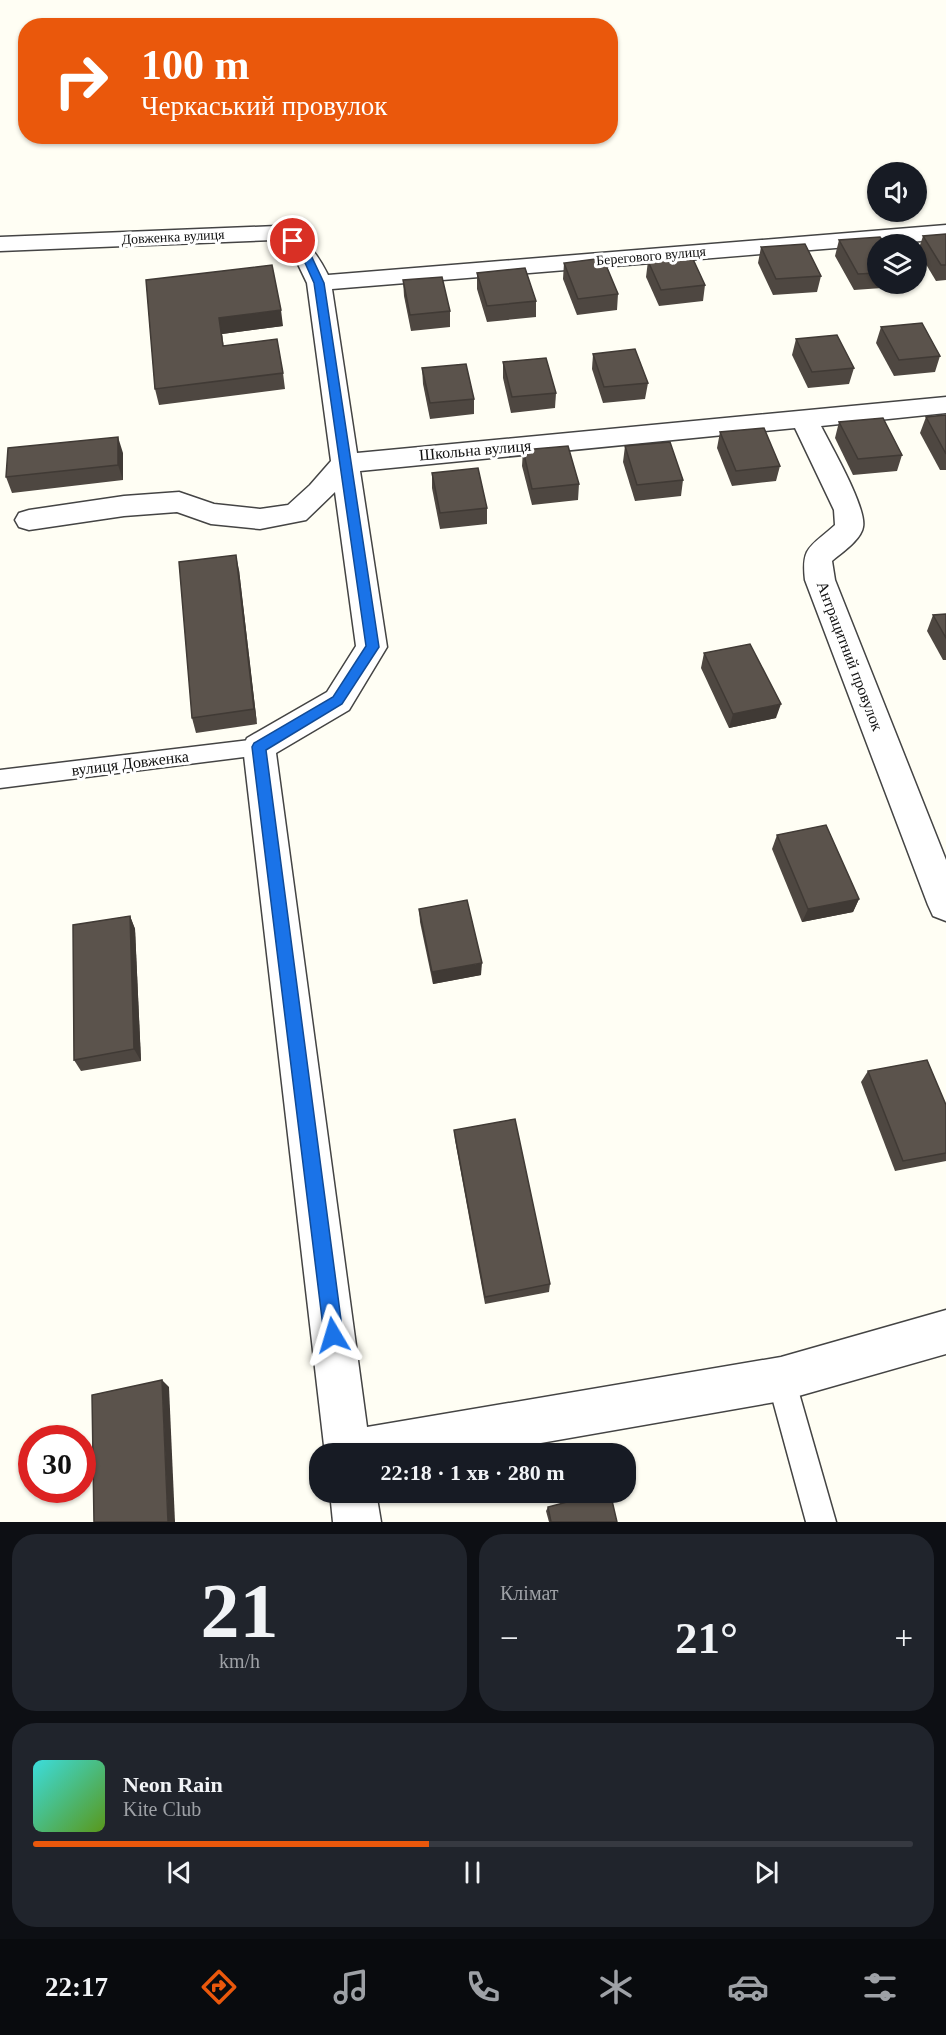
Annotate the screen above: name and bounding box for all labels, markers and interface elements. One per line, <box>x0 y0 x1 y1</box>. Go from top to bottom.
icon: right <box>42 42 120 120</box>
text: 100 m <box>141 42 250 88</box>
text: Черкаський провулок <box>141 91 387 121</box>
map controls <box>867 162 927 294</box>
button: sound <box>867 162 927 222</box>
pin <box>267 215 318 266</box>
icon: arrive <box>276 224 309 257</box>
street label: Довженка вулиця <box>121 227 225 247</box>
button: layers <box>867 234 927 294</box>
street label: Берегового вулиця <box>595 244 707 268</box>
street label: Школьна вулиця <box>418 437 533 464</box>
street label: Антрацитний провулок <box>813 579 886 734</box>
street label: вулиця Довженка <box>70 747 190 780</box>
position arrow <box>301 1303 365 1367</box>
speed limit sign: 30 <box>18 1425 96 1503</box>
text: 22:18 · 1 хв · 280 m <box>380 1460 565 1485</box>
text: 21 <box>201 1567 279 1654</box>
text: Клімат <box>500 1582 559 1604</box>
text: 21° <box>675 1613 738 1663</box>
text: − <box>500 1620 519 1656</box>
text: + <box>894 1620 913 1656</box>
text: km/h <box>219 1650 260 1672</box>
text: Neon Rain <box>123 1772 223 1797</box>
text: Kite Club <box>123 1798 201 1820</box>
icon: previous <box>163 1856 196 1889</box>
icon: pause <box>456 1856 489 1889</box>
icon: next <box>750 1856 783 1889</box>
icon: directions <box>198 1966 240 2008</box>
icon: music <box>330 1966 372 2008</box>
icon: phone <box>462 1966 504 2008</box>
icon: climate <box>595 1966 637 2008</box>
icon: car <box>727 1966 769 2008</box>
icon: filters <box>859 1966 901 2008</box>
text: 22:17 <box>45 1972 108 2002</box>

